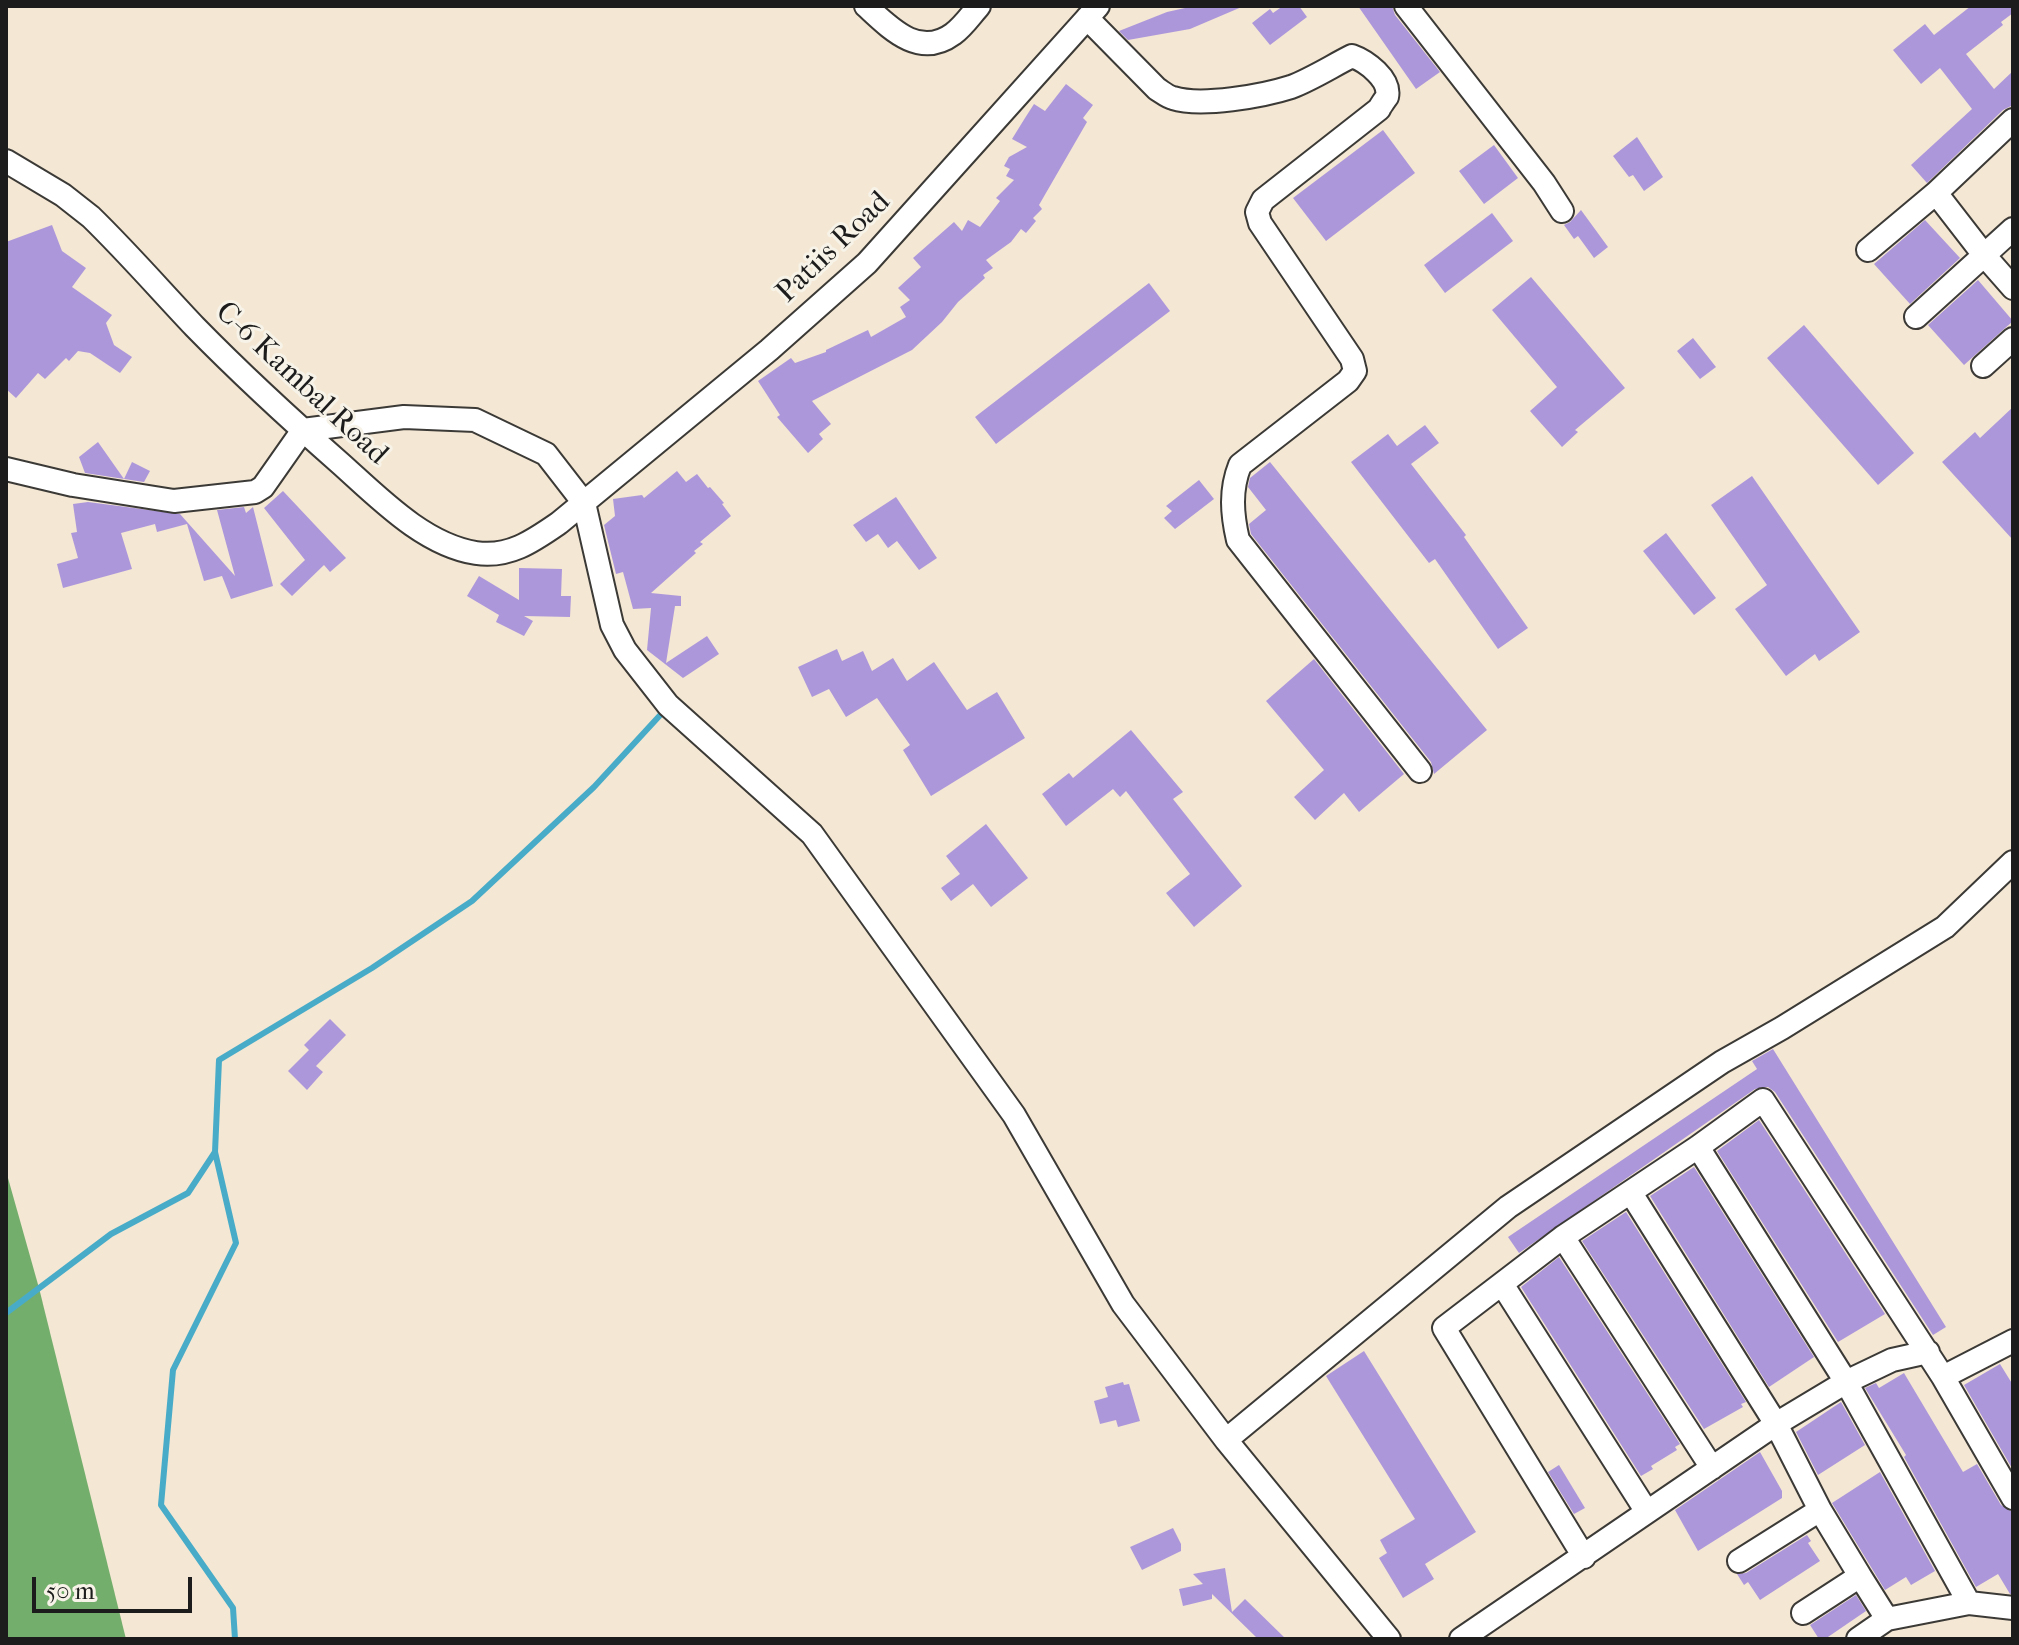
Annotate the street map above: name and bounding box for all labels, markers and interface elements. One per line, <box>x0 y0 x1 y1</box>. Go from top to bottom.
street label: Patiis Road <box>770 185 898 311</box>
street label: C-6 Kambal Road <box>207 295 395 473</box>
scale bar <box>36 1561 196 1611</box>
text: 50 m <box>46 1577 95 1605</box>

